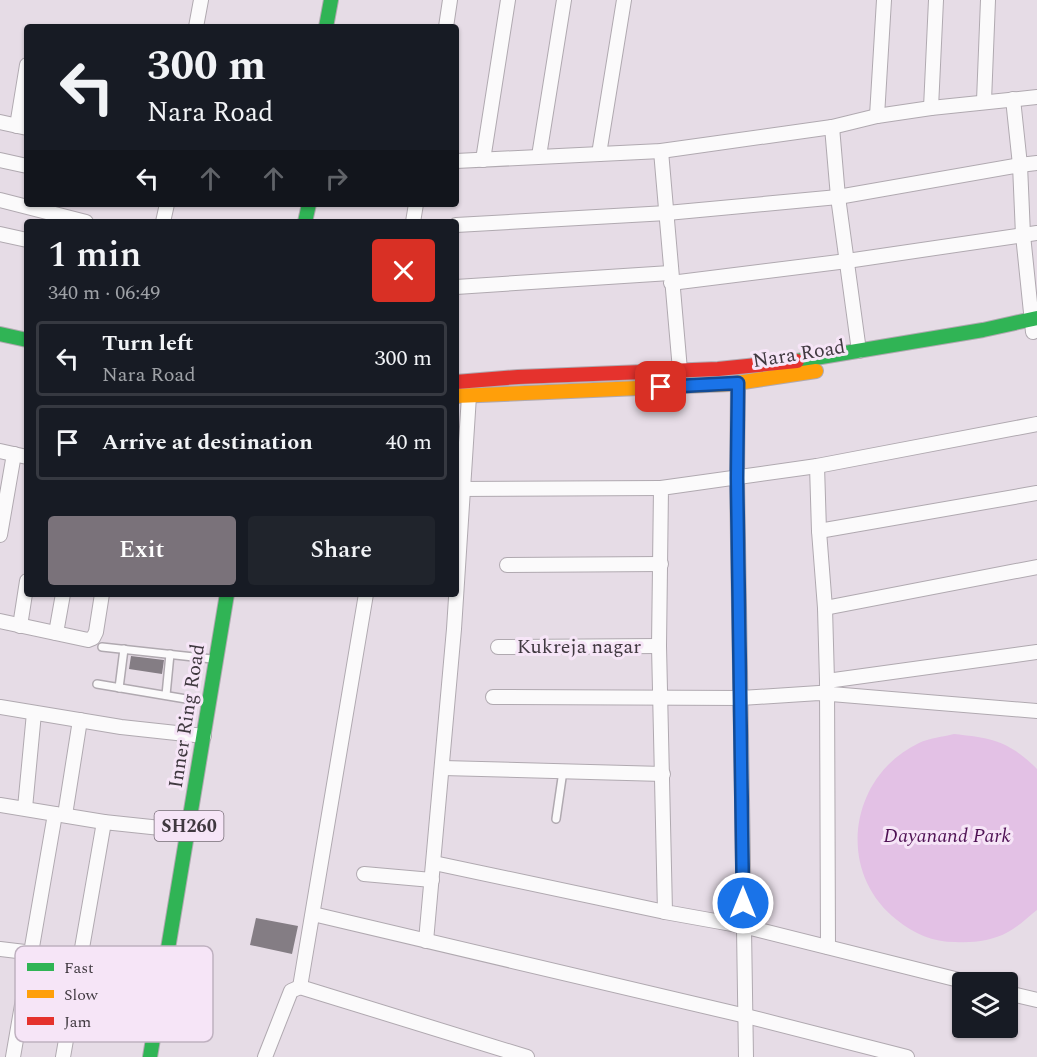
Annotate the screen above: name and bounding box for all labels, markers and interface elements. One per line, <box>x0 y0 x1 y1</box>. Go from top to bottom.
text: 300 m <box>147 35 266 98</box>
icon: left <box>48 48 126 126</box>
text: Nara Road <box>147 92 273 134</box>
icon: left <box>131 162 164 195</box>
icon: ahead <box>194 162 227 195</box>
icon: ahead <box>257 162 290 195</box>
icon: right <box>320 162 353 195</box>
text: 1 min <box>48 228 141 283</box>
button: close <box>372 239 435 302</box>
text: 340 m · 06:49 <box>48 278 160 308</box>
text: Turn left <box>102 327 194 360</box>
street label: Nara Road <box>750 332 848 376</box>
icon: left <box>51 342 84 375</box>
text: 300 m <box>375 342 432 375</box>
text: Nara Road <box>102 360 196 390</box>
pin <box>635 361 686 412</box>
icon: arrive <box>644 370 677 403</box>
icon: arrive <box>51 426 84 459</box>
text: Arrive at destination <box>102 426 313 459</box>
text: 40 m <box>386 426 432 459</box>
button: Exit <box>48 516 236 585</box>
button: Share <box>248 516 435 585</box>
street label: Kukreja nagar <box>517 632 641 662</box>
street label: Inner Ring Road <box>161 642 213 790</box>
road number: SH260 <box>154 811 224 841</box>
park label: Dayanand Park <box>883 821 1011 851</box>
position arrow <box>711 871 775 935</box>
legend <box>15 946 213 1042</box>
text: Fast <box>64 956 94 980</box>
map controls <box>952 972 1018 1038</box>
button: layers <box>952 972 1018 1038</box>
text: Slow <box>64 983 99 1007</box>
text: Jam <box>64 1010 92 1034</box>

